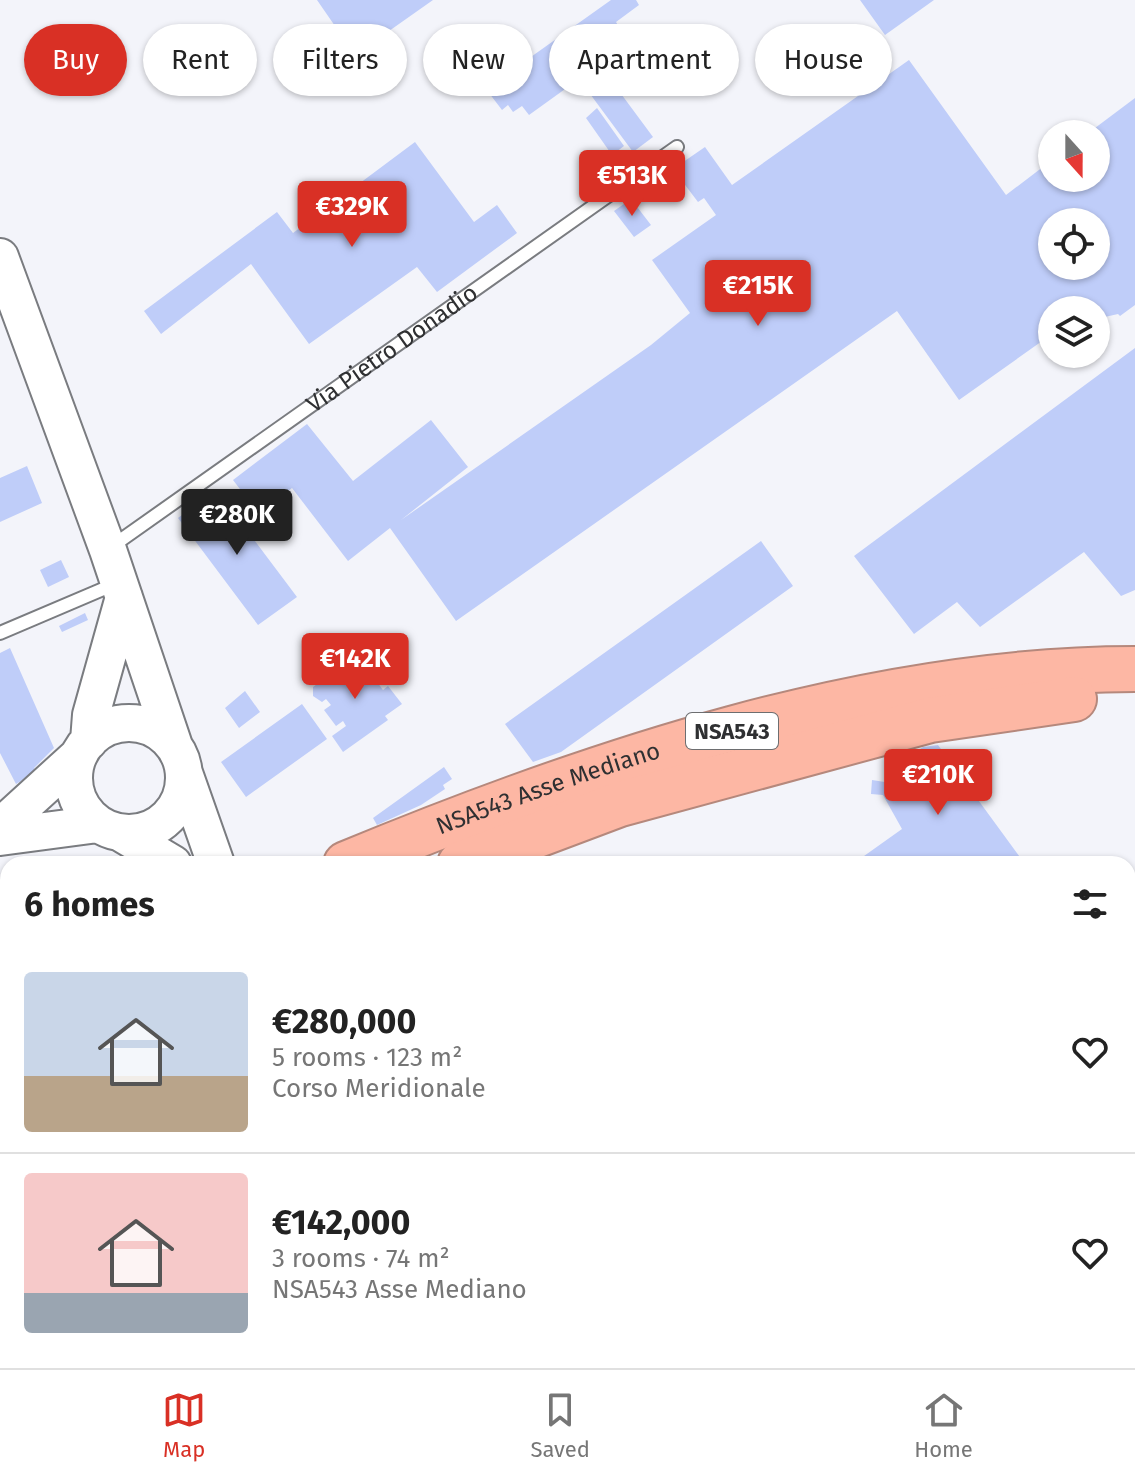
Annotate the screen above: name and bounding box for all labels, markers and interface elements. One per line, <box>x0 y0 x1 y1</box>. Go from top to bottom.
chip: Buy <box>24 24 127 96</box>
chip: Rent <box>143 24 257 96</box>
chip: Filters <box>273 24 407 96</box>
chip: New <box>423 24 533 96</box>
chip: Apartment <box>549 24 739 96</box>
chip: House <box>755 24 892 96</box>
north arrow <box>1038 120 1110 192</box>
map controls <box>1038 120 1110 368</box>
pin: €513K <box>576 150 688 218</box>
text: €513K <box>597 160 667 191</box>
pin: €329K <box>296 181 408 249</box>
text: €329K <box>316 191 388 222</box>
button: locate <box>1038 208 1110 280</box>
pin: €215K <box>702 260 814 328</box>
text: €215K <box>723 270 793 301</box>
street label: Via Pietro Donadio <box>301 278 483 418</box>
button: layers <box>1038 296 1110 368</box>
pin: €280K <box>181 489 293 557</box>
text: €280K <box>199 499 275 530</box>
pin: €142K <box>299 633 411 701</box>
text: €142K <box>320 643 390 674</box>
road number: NSA543 <box>686 713 778 749</box>
street label: NSA543 Asse Mediano <box>432 736 663 840</box>
pin: €210K <box>882 749 994 817</box>
text: €210K <box>902 759 974 790</box>
icon: filters <box>1068 882 1112 926</box>
text: 6 homes <box>24 884 155 925</box>
text: €280,000 <box>272 1001 416 1042</box>
icon: home <box>88 1004 184 1100</box>
icon: heart <box>1068 1030 1112 1074</box>
text: 5 rooms · 123 m² <box>272 1042 462 1073</box>
text: Corso Meridionale <box>272 1073 486 1104</box>
text: €142,000 <box>272 1202 410 1243</box>
icon: home <box>88 1205 184 1301</box>
icon: heart <box>1068 1231 1112 1275</box>
text: 3 rooms · 74 m² <box>272 1243 450 1274</box>
text: NSA543 Asse Mediano <box>272 1274 527 1305</box>
tab: Map <box>162 1388 206 1463</box>
tab: Saved <box>530 1388 590 1463</box>
tab: Home <box>914 1388 973 1463</box>

